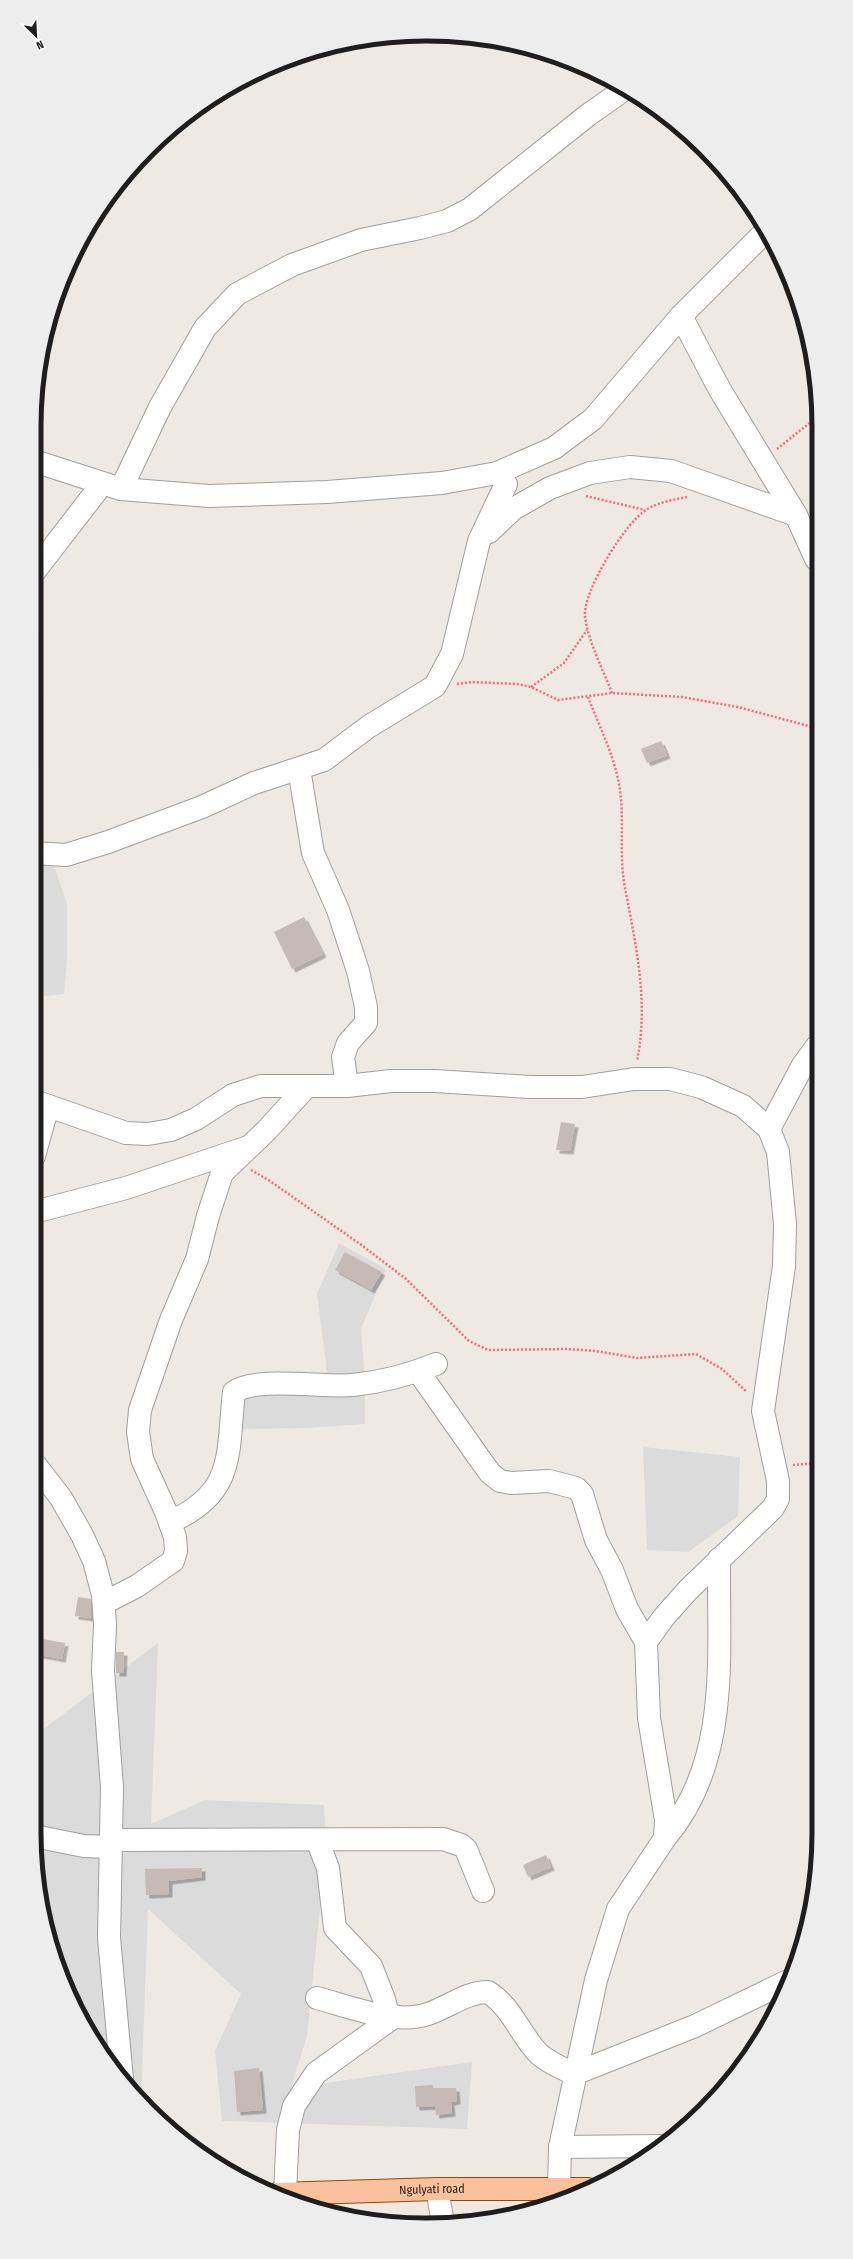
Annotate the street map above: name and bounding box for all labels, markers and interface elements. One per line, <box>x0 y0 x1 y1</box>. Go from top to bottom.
north arrow <box>16 16 56 56</box>
text: N <box>34 37 46 52</box>
street label: Ngulyati road <box>399 2182 465 2197</box>

